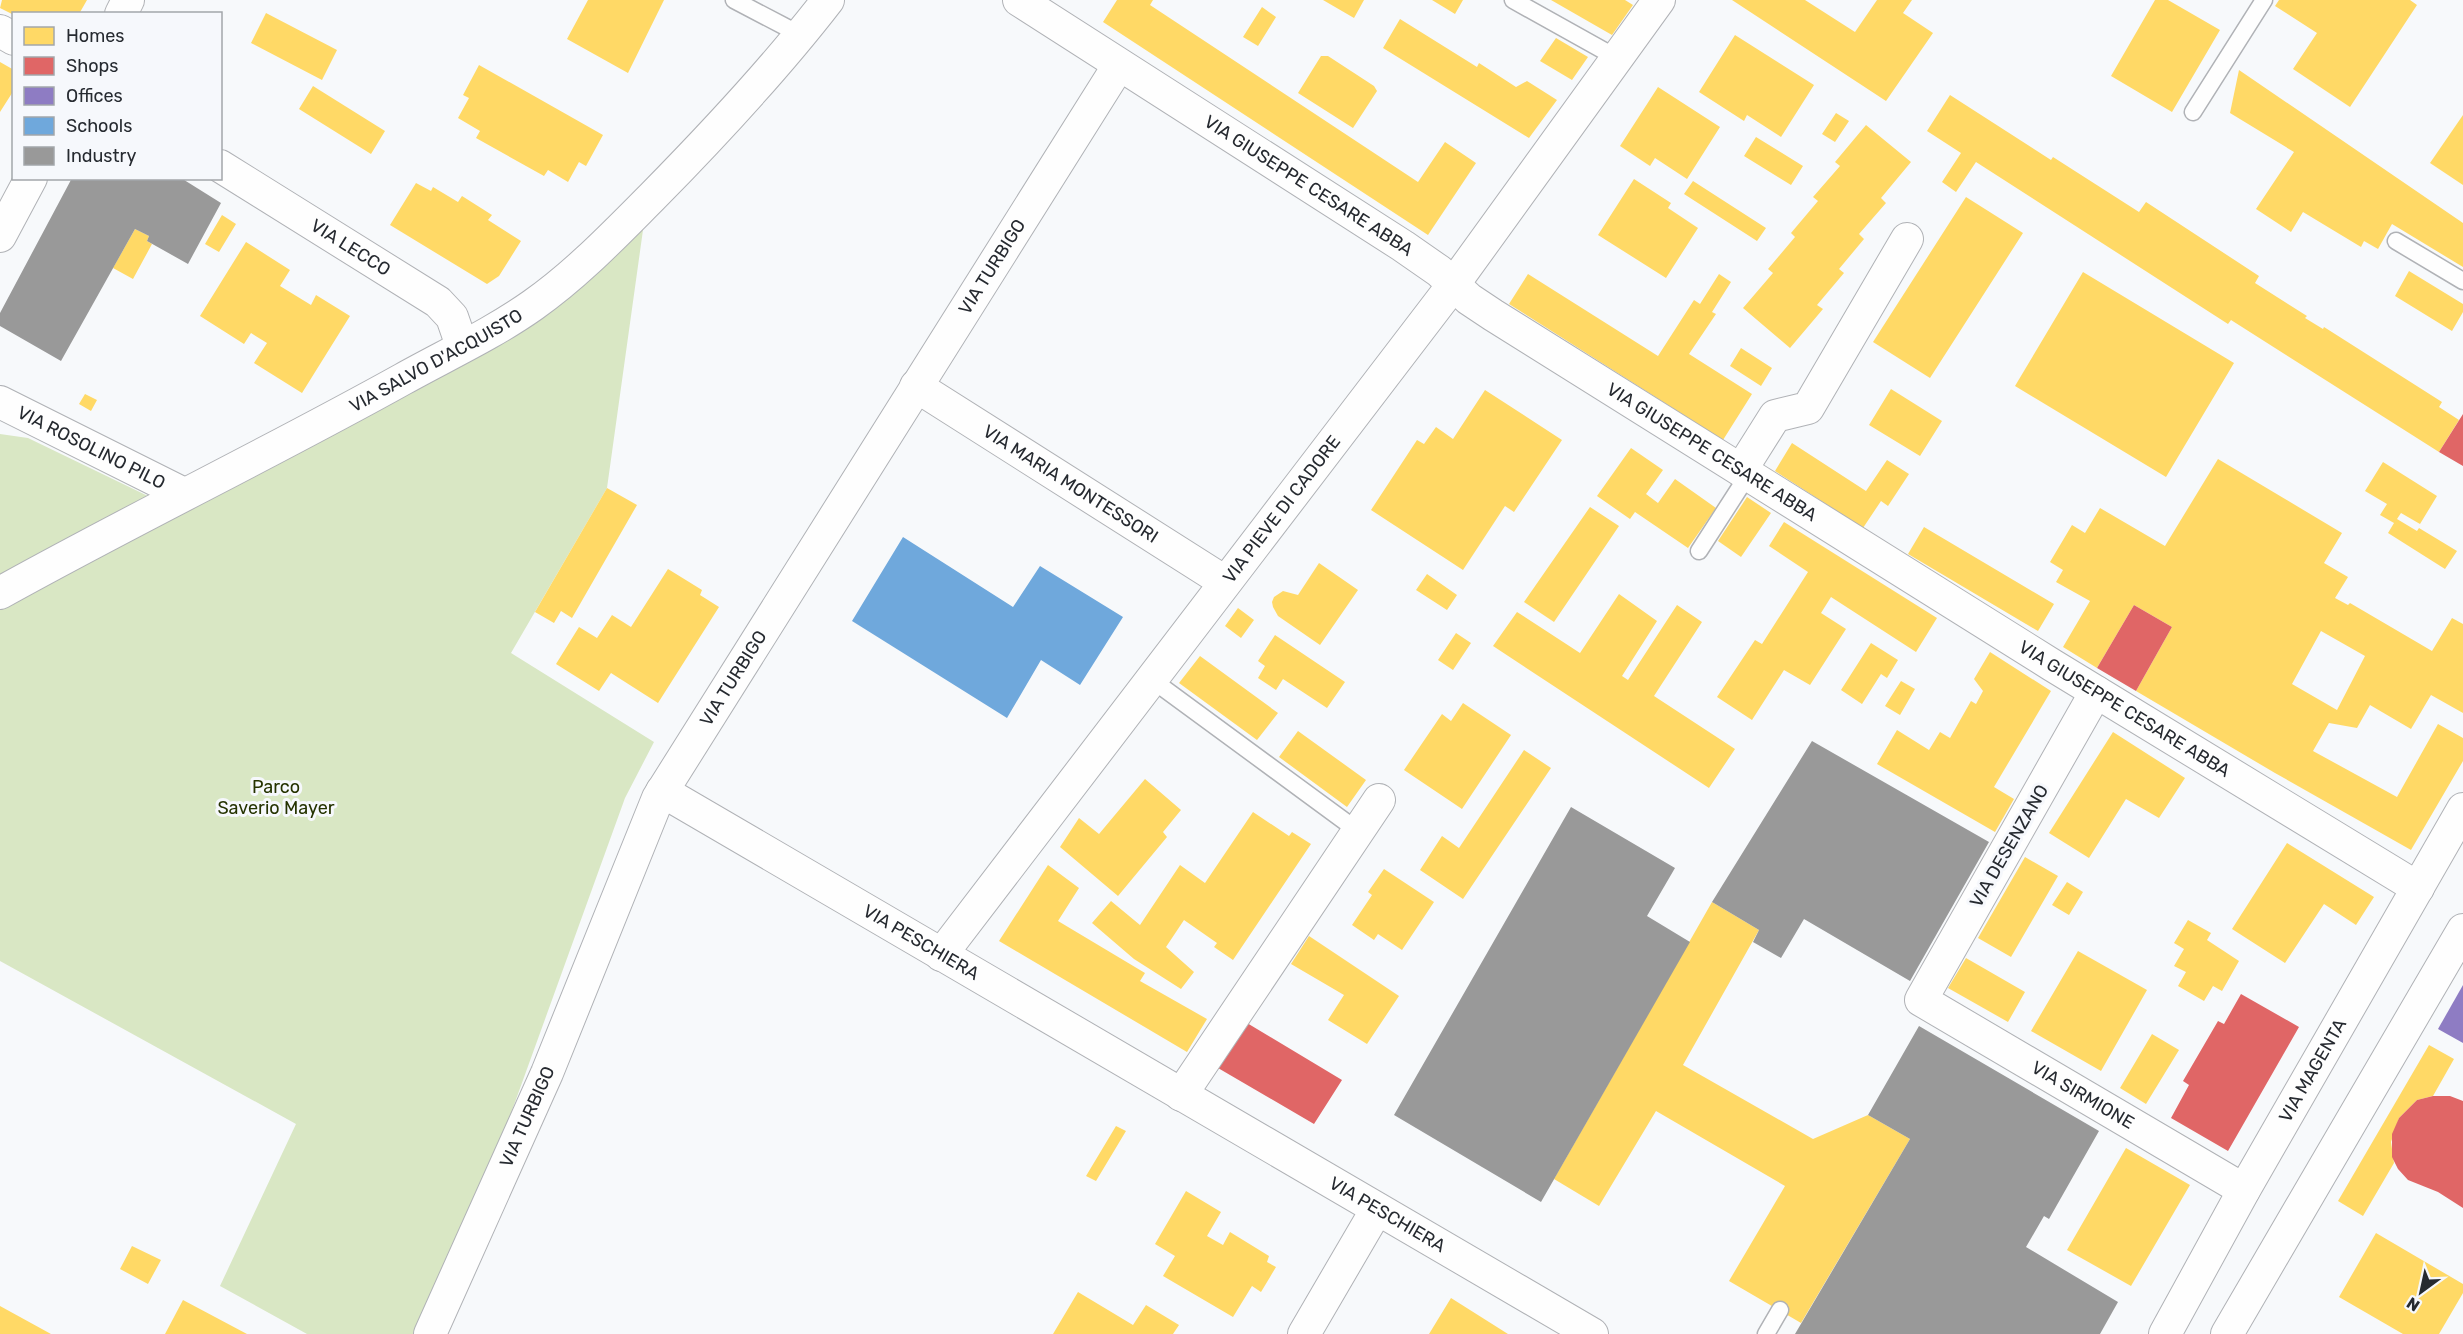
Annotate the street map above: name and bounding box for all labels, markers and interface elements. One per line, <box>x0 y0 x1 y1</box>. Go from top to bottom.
legend <box>12 12 222 180</box>
text: Homes <box>66 25 124 47</box>
text: Shops <box>66 55 118 77</box>
text: Offices <box>66 85 123 107</box>
street label: VIA GIUSEPPE CESARE ABBA <box>1200 111 1417 261</box>
text: Schools <box>66 115 132 137</box>
text: Industry <box>66 145 136 167</box>
street label: VIA LECCO <box>307 214 395 281</box>
street label: VIA TURBIGO <box>954 215 1030 319</box>
street label: VIA SALVO D'ACQUISTO <box>346 304 527 417</box>
street label: VIA GIUSEPPE CESARE ABBA <box>1603 378 1821 526</box>
street label: VIA ROSOLINO PILO <box>13 401 169 494</box>
street label: VIA MARIA MONTESSORI <box>979 420 1162 548</box>
street label: VIA PIEVE DI CADORE <box>1218 431 1345 587</box>
street label: VIA TURBIGO <box>695 626 771 730</box>
street label: VIA GIUSEPPE CESARE ABBA <box>2015 636 2234 782</box>
park label: Parco Saverio Mayer <box>217 776 335 819</box>
street label: VIA DESENZANO <box>1965 781 2053 911</box>
street label: VIA PESCHIERA <box>859 900 983 985</box>
street label: VIA MAGENTA <box>2274 1015 2351 1126</box>
street label: VIA SIRMIONE <box>2027 1056 2138 1134</box>
street label: VIA TURBIGO <box>495 1063 560 1171</box>
street label: VIA PESCHIERA <box>1325 1172 1450 1257</box>
north arrow <box>2391 1262 2451 1322</box>
text: N <box>2403 1293 2423 1315</box>

